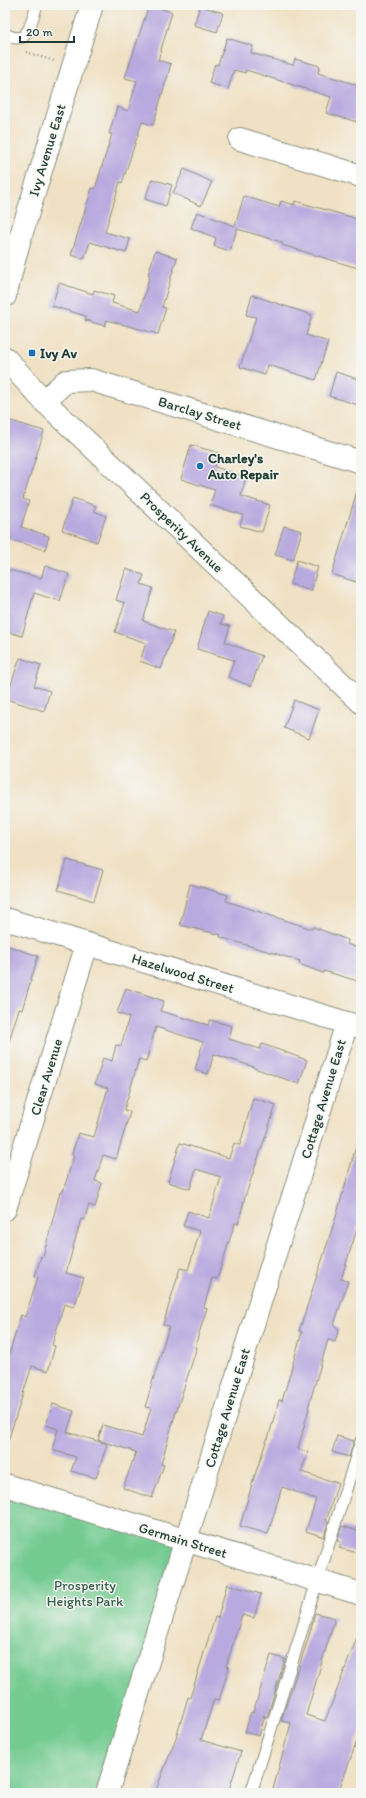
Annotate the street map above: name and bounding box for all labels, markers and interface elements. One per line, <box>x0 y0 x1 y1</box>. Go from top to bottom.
scale bar <box>20 18 74 44</box>
text: 20 m <box>26 25 53 39</box>
street label: Ivy Avenue East <box>25 102 70 198</box>
place label: Ivy Av <box>40 345 77 362</box>
marker: Ivy Av <box>27 348 37 358</box>
street label: Barclay Street <box>156 393 244 434</box>
place label: Charley's Auto Repair <box>207 450 279 483</box>
marker: Charley's Auto Repair <box>195 461 205 471</box>
street label: Prosperity Avenue <box>137 488 227 576</box>
street label: Hazelwood Street <box>130 950 236 997</box>
street label: Clear Avenue <box>27 1036 66 1118</box>
street label: Cottage Avenue East <box>297 1037 350 1161</box>
street label: Cottage Avenue East <box>201 1346 254 1470</box>
street label: Germain Street <box>137 1519 229 1562</box>
park label: Prosperity Heights Park <box>47 1577 124 1610</box>

